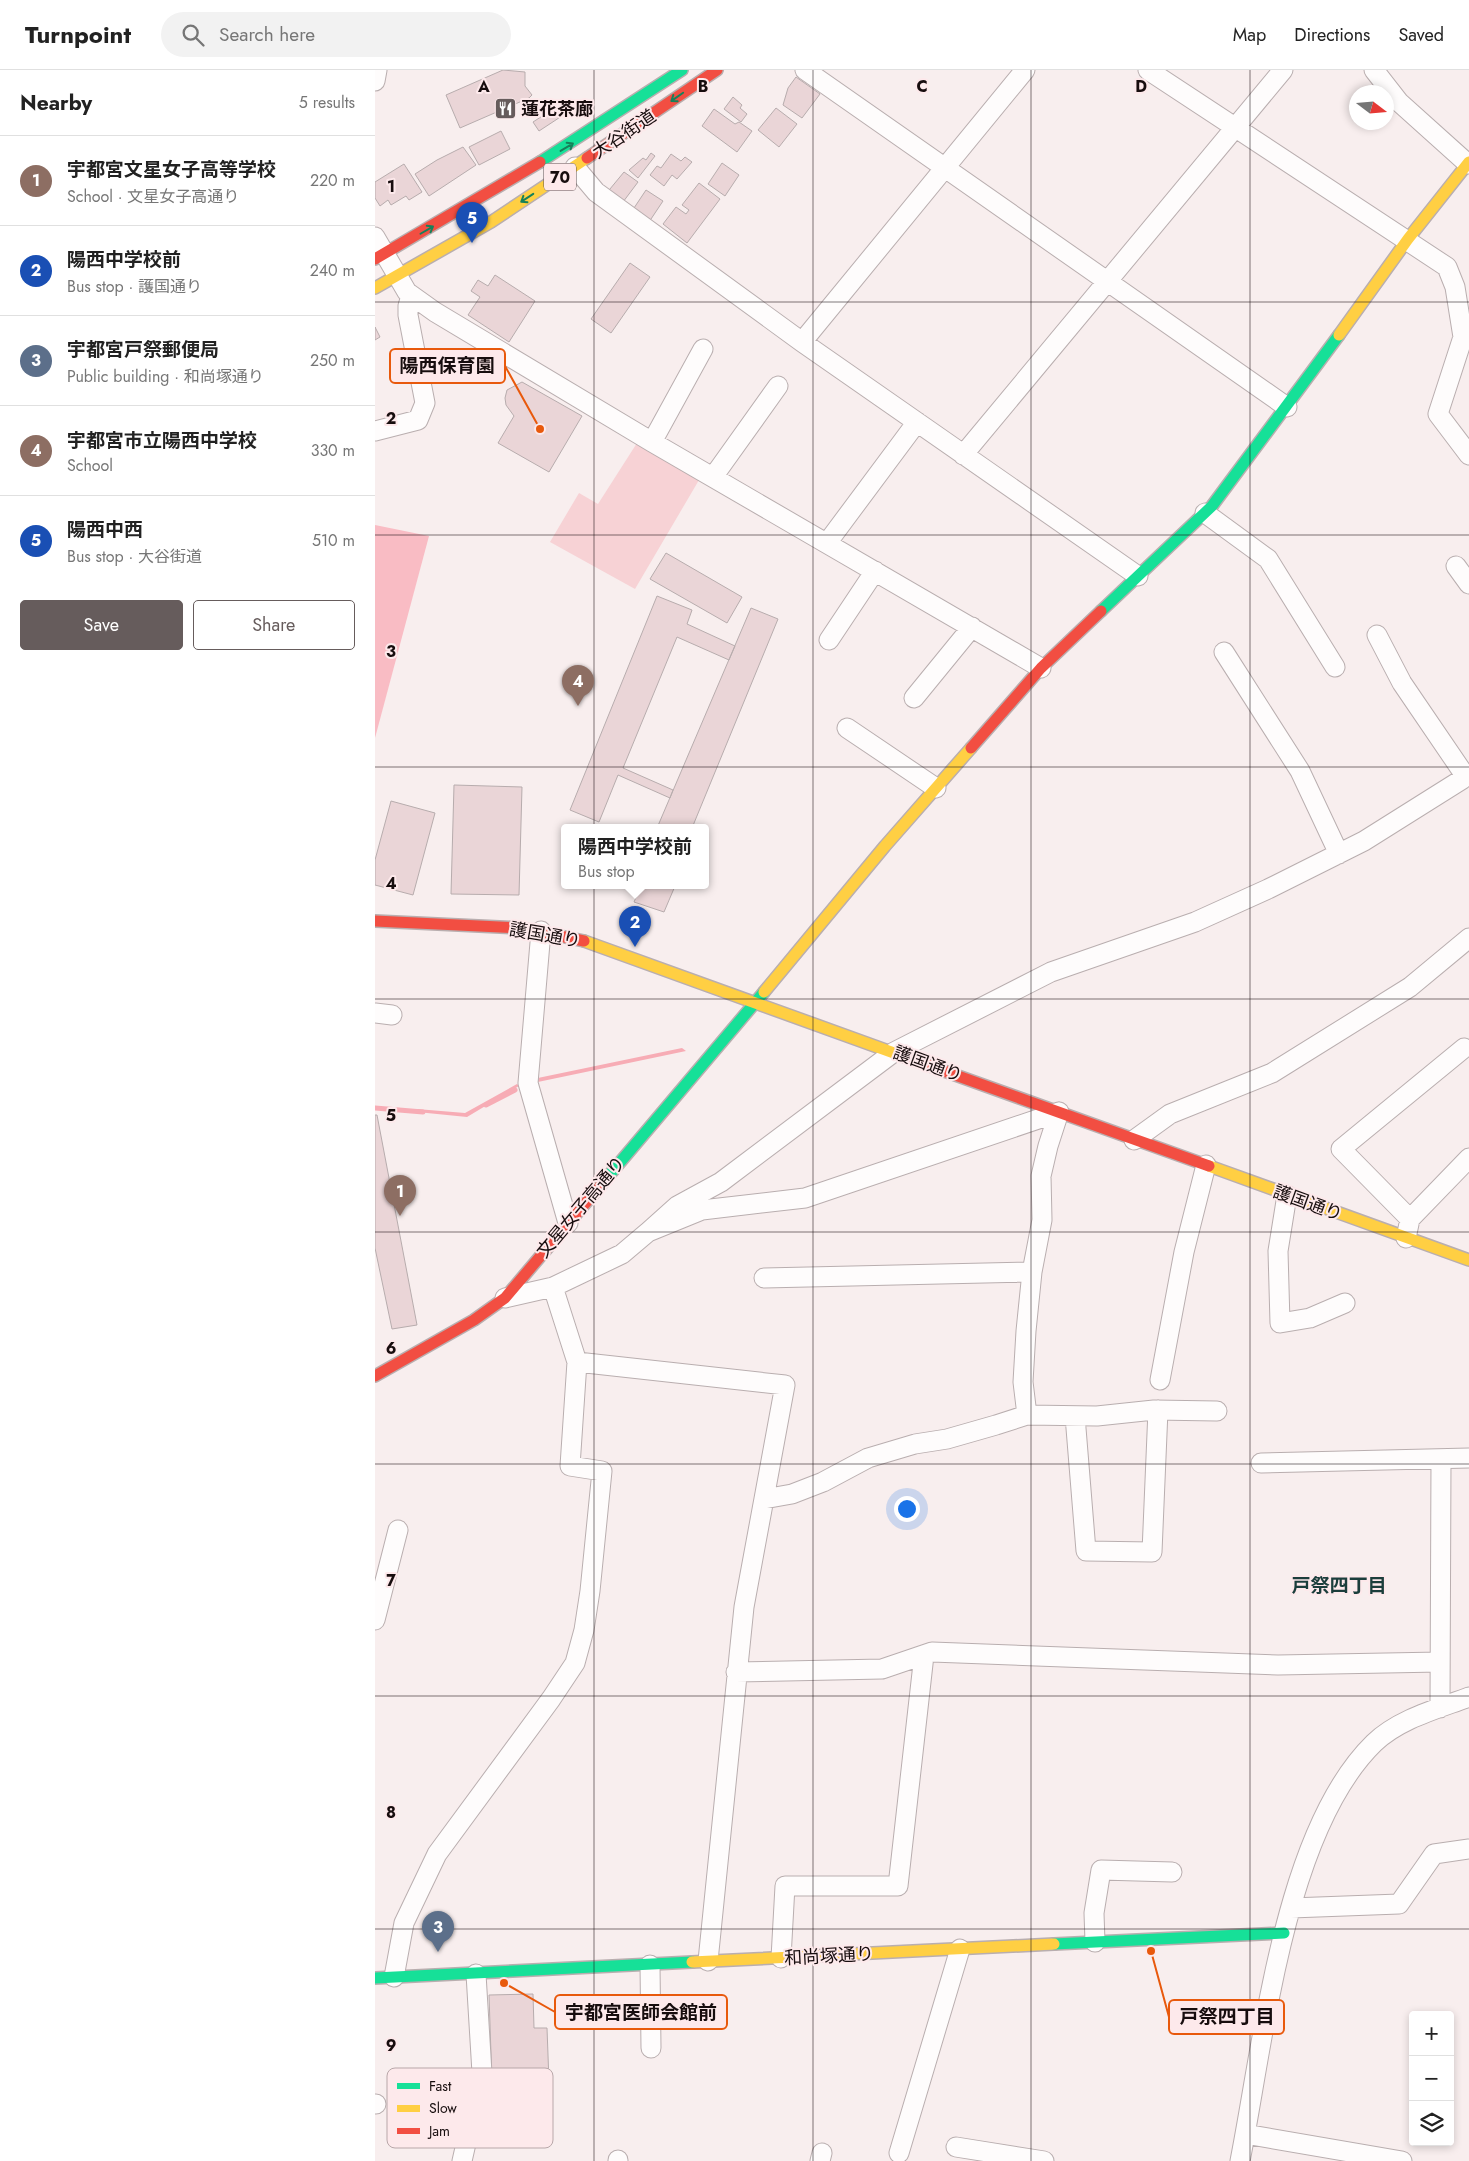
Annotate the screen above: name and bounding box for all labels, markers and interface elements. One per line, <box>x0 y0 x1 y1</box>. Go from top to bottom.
search box <box>161 12 511 57</box>
text: Turnpoint <box>25 17 131 52</box>
icon: search <box>179 21 207 49</box>
text: Search here <box>219 21 315 48</box>
text: Map <box>1233 22 1266 48</box>
text: Directions <box>1294 22 1370 48</box>
text: Saved <box>1398 22 1444 48</box>
text: A <box>477 75 490 98</box>
text: B <box>698 75 708 98</box>
text: C <box>916 75 928 98</box>
text: D <box>1135 75 1147 98</box>
north arrow <box>1349 85 1394 130</box>
text: Nearby <box>20 88 92 118</box>
text: 5 results <box>299 91 355 114</box>
one-way arrow <box>670 92 684 102</box>
place label: 蓮花茶廊 <box>521 96 593 122</box>
restaurant icon: 蓮花茶廊 <box>493 97 517 121</box>
street label: 大谷街道 <box>587 103 661 165</box>
one-way arrow <box>559 141 573 151</box>
text: 宇都宮文星女子高等学校 <box>67 156 276 183</box>
road number: 70 <box>544 164 576 190</box>
text: 1 <box>32 169 40 192</box>
text: 220 m <box>310 169 355 192</box>
text: 1 <box>387 175 395 198</box>
text: School · 文星女子高通り <box>67 185 239 208</box>
one-way arrow <box>521 193 535 203</box>
pin: 5 <box>456 202 488 243</box>
one-way arrow <box>419 224 434 234</box>
text: 陽西中学校前 <box>67 246 181 273</box>
text: 2 <box>31 259 41 282</box>
text: 240 m <box>310 259 355 282</box>
text: Bus stop · 護国通り <box>67 275 202 298</box>
text: 宇都宮戸祭郵便局 <box>67 336 219 363</box>
text: 3 <box>31 349 41 372</box>
text: 250 m <box>310 349 355 372</box>
callout: 陽西保育園 <box>390 349 505 383</box>
text: 陽西保育園 <box>399 352 495 379</box>
text: Public building · 和尚塚通り <box>67 365 264 388</box>
text: 2 <box>386 407 396 430</box>
text: 宇都宮市立陽西中学校 <box>67 427 257 454</box>
text: 4 <box>30 439 42 462</box>
text: 330 m <box>311 439 355 462</box>
text: School <box>67 454 113 477</box>
text: 陽西中西 <box>67 516 143 543</box>
text: 5 <box>31 529 41 552</box>
text: 510 m <box>312 529 355 552</box>
text: Bus stop · 大谷街道 <box>67 545 202 568</box>
button: Save <box>20 600 183 650</box>
button: Share <box>193 600 355 650</box>
text: 3 <box>386 640 396 663</box>
pin: 4 <box>562 665 594 706</box>
popup <box>561 824 709 889</box>
text: 陽西中学校前 <box>578 833 692 860</box>
text: Bus stop <box>578 860 635 883</box>
text: 4 <box>385 872 397 895</box>
pin: 2 <box>619 906 651 947</box>
street label: 護国通り <box>507 916 583 954</box>
street label: 護国通り <box>890 1039 966 1089</box>
text: 5 <box>386 1104 396 1127</box>
street label: 文星女子高通り <box>531 1150 631 1264</box>
pin: 1 <box>384 1175 416 1216</box>
street label: 護国通り <box>1270 1178 1346 1228</box>
text: 6 <box>386 1337 396 1360</box>
your location <box>894 1496 920 1522</box>
text: 7 <box>386 1569 396 1592</box>
district label: 戸祭四丁目 <box>1291 1572 1387 1599</box>
text: 8 <box>386 1801 396 1824</box>
pin: 3 <box>422 1911 454 1952</box>
street label: 和尚塚通り <box>783 1941 875 1971</box>
callout: 宇都宮医師会館前 <box>555 1995 727 2029</box>
text: 宇都宮医師会館前 <box>565 1999 717 2026</box>
callout: 戸祭四丁目 <box>1169 2000 1284 2034</box>
text: 戸祭四丁目 <box>1179 2003 1275 2030</box>
map controls <box>1409 2011 1454 2146</box>
button: + <box>1409 2011 1454 2056</box>
text: 9 <box>386 2034 396 2057</box>
button: − <box>1409 2056 1454 2101</box>
legend <box>387 2068 553 2148</box>
text: Fast <box>429 2076 452 2096</box>
text: Slow <box>429 2098 457 2118</box>
button: layers <box>1409 2101 1454 2146</box>
text: Jam <box>427 2121 450 2141</box>

